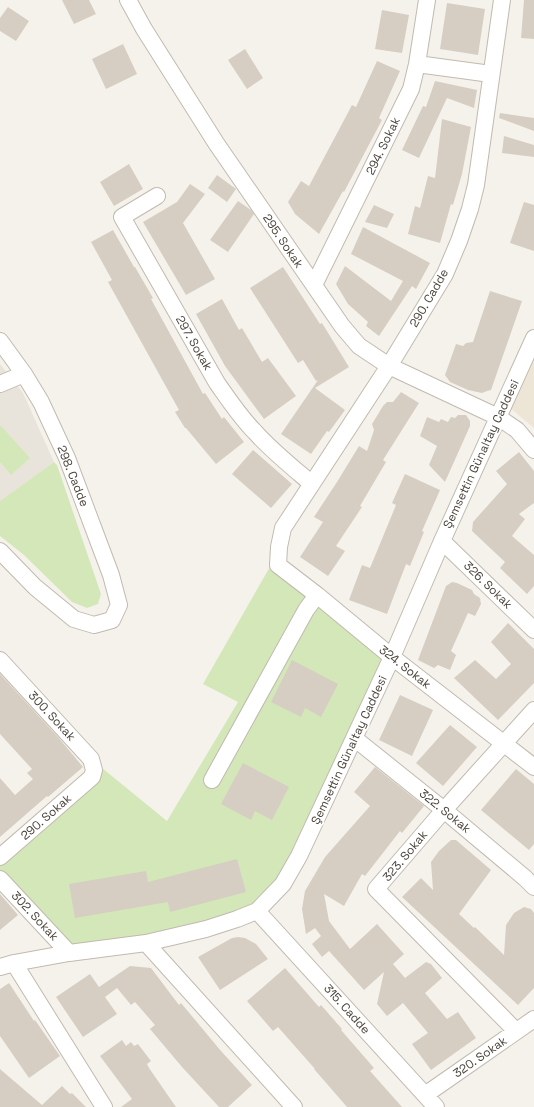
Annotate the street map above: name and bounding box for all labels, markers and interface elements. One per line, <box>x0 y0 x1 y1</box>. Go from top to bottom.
street label: 294. Sokak <box>362 114 404 177</box>
street label: 295. Sokak <box>259 211 307 272</box>
street label: 290. Cadde <box>406 266 452 330</box>
street label: 297. Sokak <box>172 313 216 374</box>
street label: Şemsettin Günaltay Caddesi <box>439 377 523 531</box>
street label: 298. Cadde <box>53 443 93 509</box>
street label: 326. Sokak <box>460 558 516 613</box>
street label: 324. Sokak <box>376 642 435 693</box>
street label: Şemsettin Günaltay Caddesi <box>307 673 391 827</box>
street label: 300. Sokak <box>25 688 80 745</box>
street label: 322. Sokak <box>416 785 475 837</box>
street label: 290. Sokak <box>17 790 75 843</box>
street label: 323. Sokak <box>379 827 431 885</box>
street label: 302. Sokak <box>8 888 62 945</box>
street label: 315. Cadde <box>320 981 374 1037</box>
street label: 320. Sokak <box>450 1032 510 1081</box>

